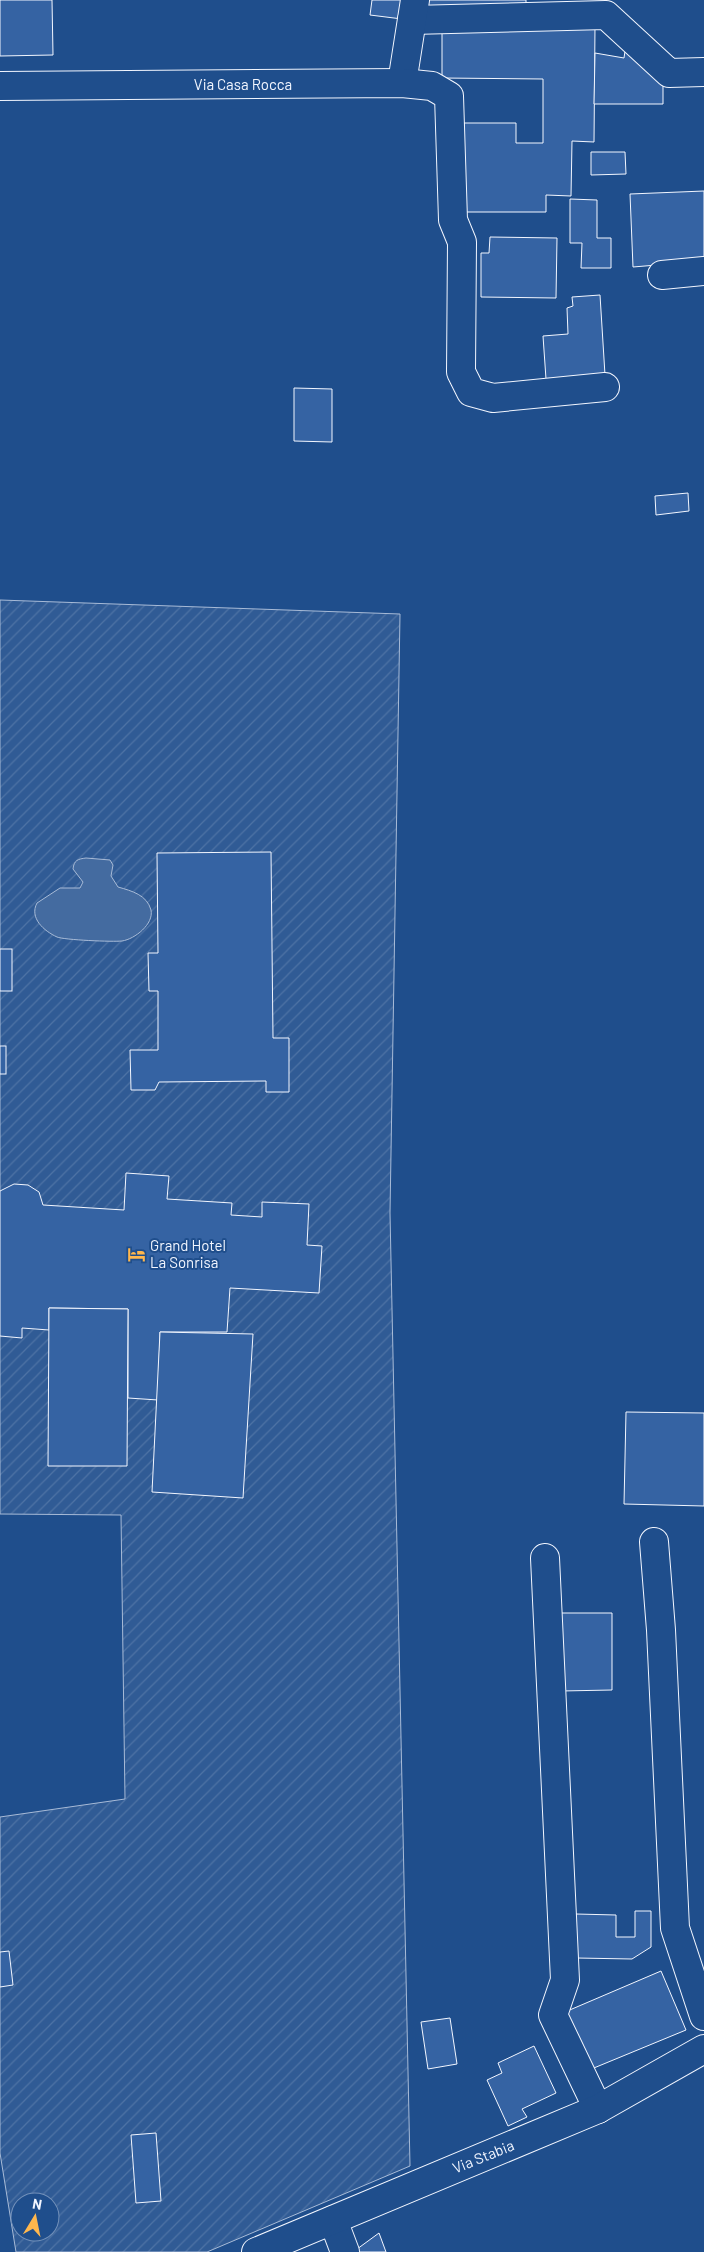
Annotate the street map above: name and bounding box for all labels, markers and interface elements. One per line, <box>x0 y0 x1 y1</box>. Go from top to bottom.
street label: Via Casa Rocca <box>194 75 292 93</box>
place label: Grand Hotel La Sonrisa <box>150 1236 226 1271</box>
hotel icon: Grand Hotel La Sonrisa <box>126 1244 146 1264</box>
street label: Via Stabia <box>450 2136 516 2176</box>
north arrow <box>10 2192 60 2242</box>
text: N <box>31 2195 43 2213</box>

